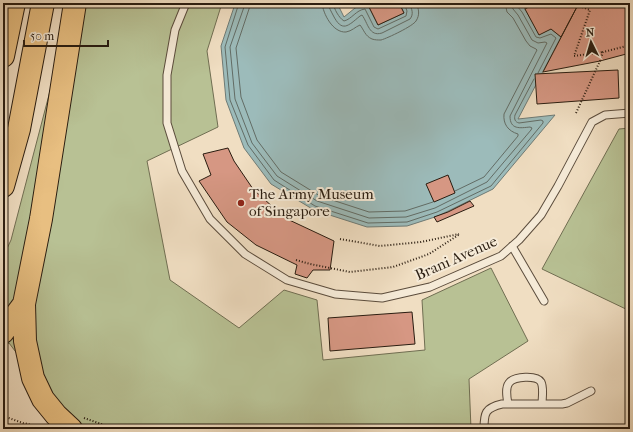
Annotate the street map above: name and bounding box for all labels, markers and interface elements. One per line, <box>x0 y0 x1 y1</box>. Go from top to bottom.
scale bar <box>24 22 108 48</box>
north arrow <box>571 22 611 62</box>
text: N <box>585 26 596 39</box>
text: 50 m <box>30 29 54 43</box>
place label: The Army Museum of Singapore <box>249 185 374 220</box>
marker: The Army Museum of Singapore <box>236 198 246 208</box>
street label: Brani Avenue <box>412 232 500 284</box>

